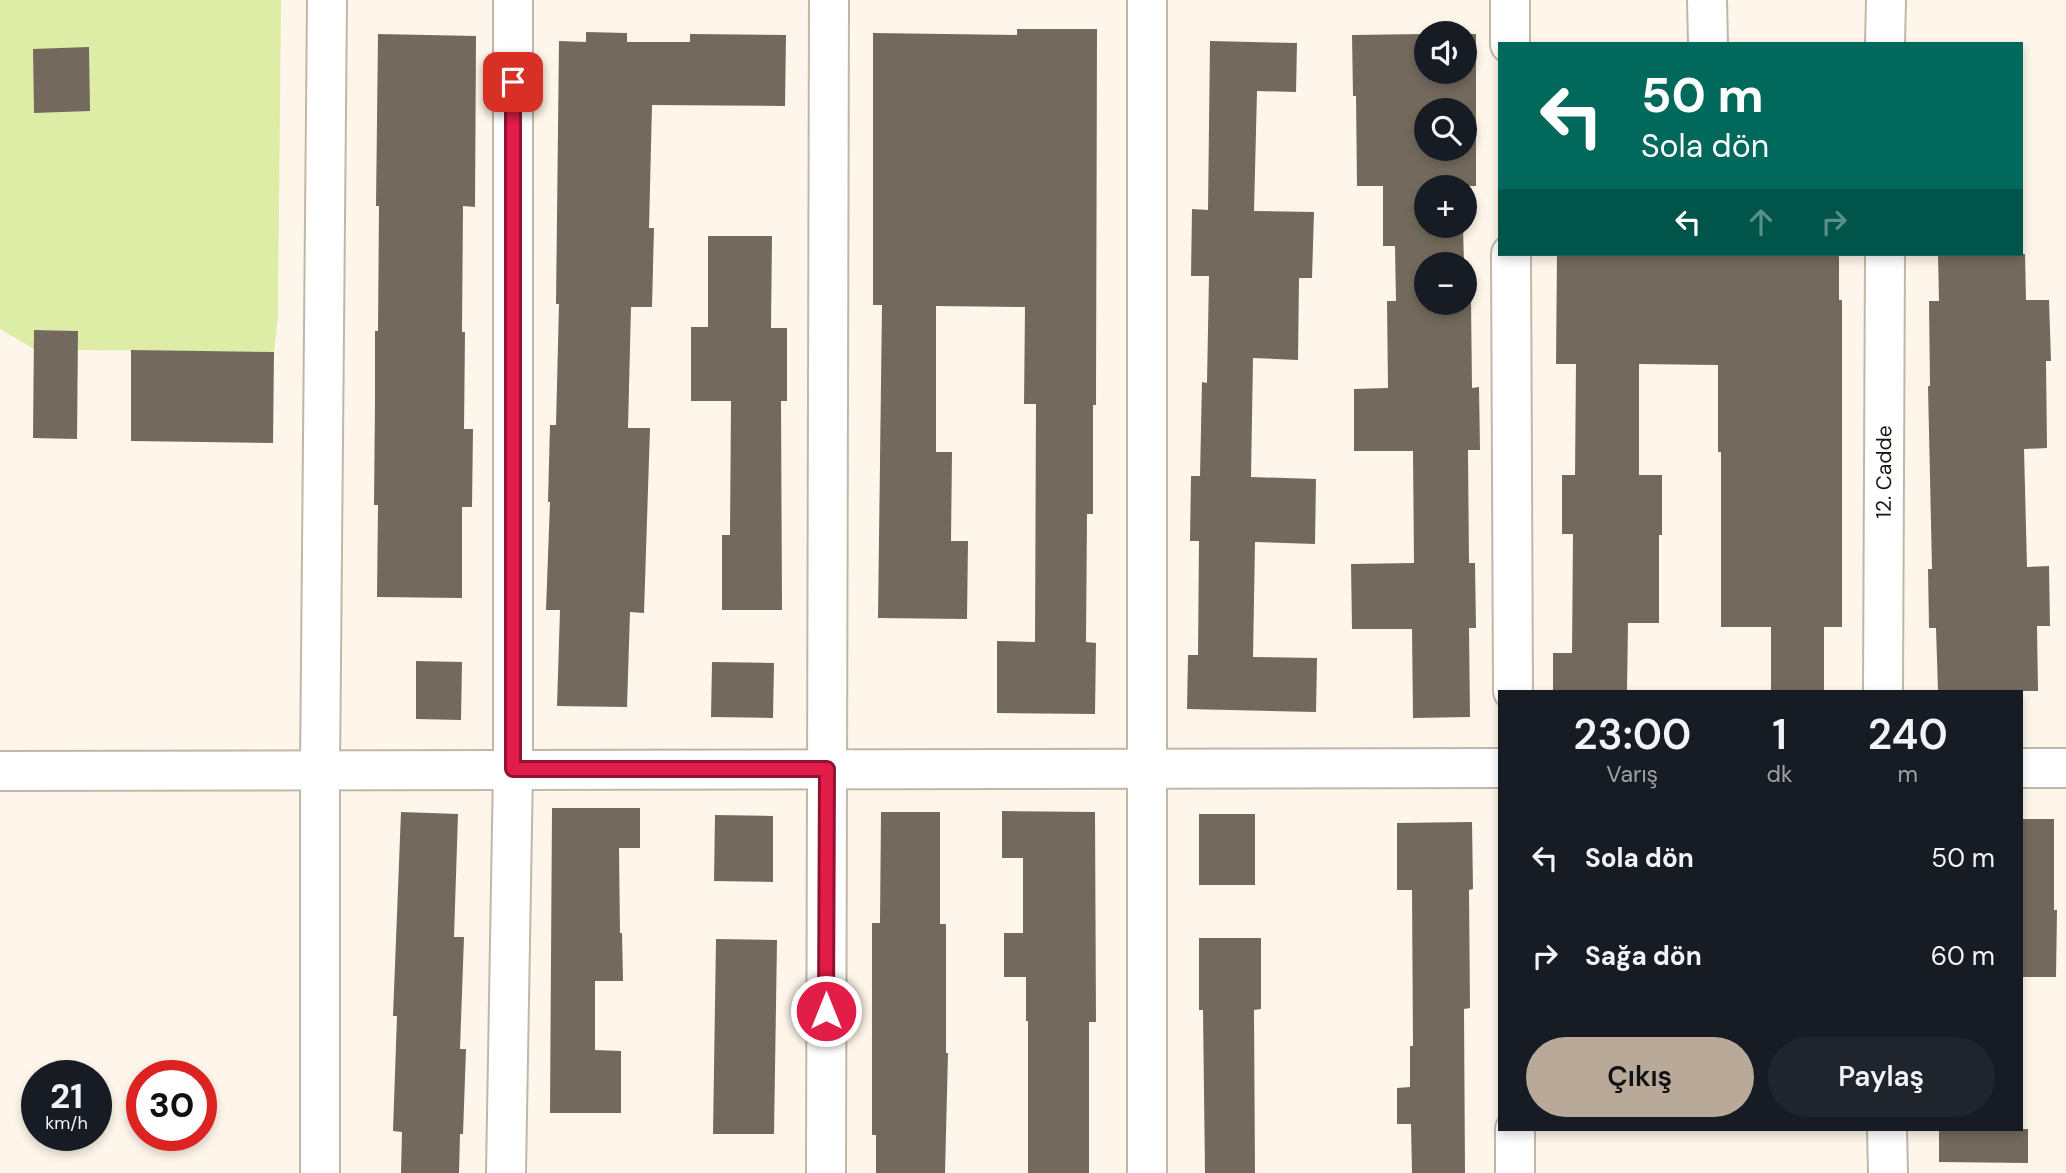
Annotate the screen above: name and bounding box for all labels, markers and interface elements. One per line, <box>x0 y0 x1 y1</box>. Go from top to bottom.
map controls <box>1414 21 1477 315</box>
button: sound <box>1414 21 1477 84</box>
pin <box>483 52 543 112</box>
icon: arrive <box>494 63 532 101</box>
text: 50 m <box>1641 63 1764 127</box>
icon: left <box>1526 70 1617 161</box>
button: search <box>1414 98 1477 161</box>
text: Sola dön <box>1641 125 1769 167</box>
button: + <box>1414 175 1477 238</box>
icon: left <box>1669 203 1707 241</box>
icon: ahead <box>1742 203 1780 241</box>
icon: right <box>1815 203 1853 241</box>
button: − <box>1414 252 1477 315</box>
street label: 12. Cadde <box>1870 425 1898 519</box>
text: 23:00 <box>1573 707 1691 762</box>
text: 1 <box>1772 707 1787 762</box>
text: 240 <box>1868 707 1948 762</box>
text: Varış <box>1606 759 1658 789</box>
text: dk <box>1767 759 1793 789</box>
text: m <box>1898 759 1918 789</box>
icon: left <box>1526 839 1564 877</box>
text: Sola dön <box>1585 841 1694 875</box>
text: 50 m <box>1931 841 1995 875</box>
icon: right <box>1526 937 1564 975</box>
text: Sağa dön <box>1585 939 1702 973</box>
text: 60 m <box>1931 939 1995 973</box>
position arrow <box>789 974 863 1048</box>
button: Çıkış <box>1526 1037 1754 1117</box>
button: Paylaş <box>1768 1037 1995 1117</box>
speed limit sign: 30 <box>126 1060 217 1151</box>
text: 21 <box>50 1073 83 1119</box>
text: km/h <box>45 1111 88 1135</box>

